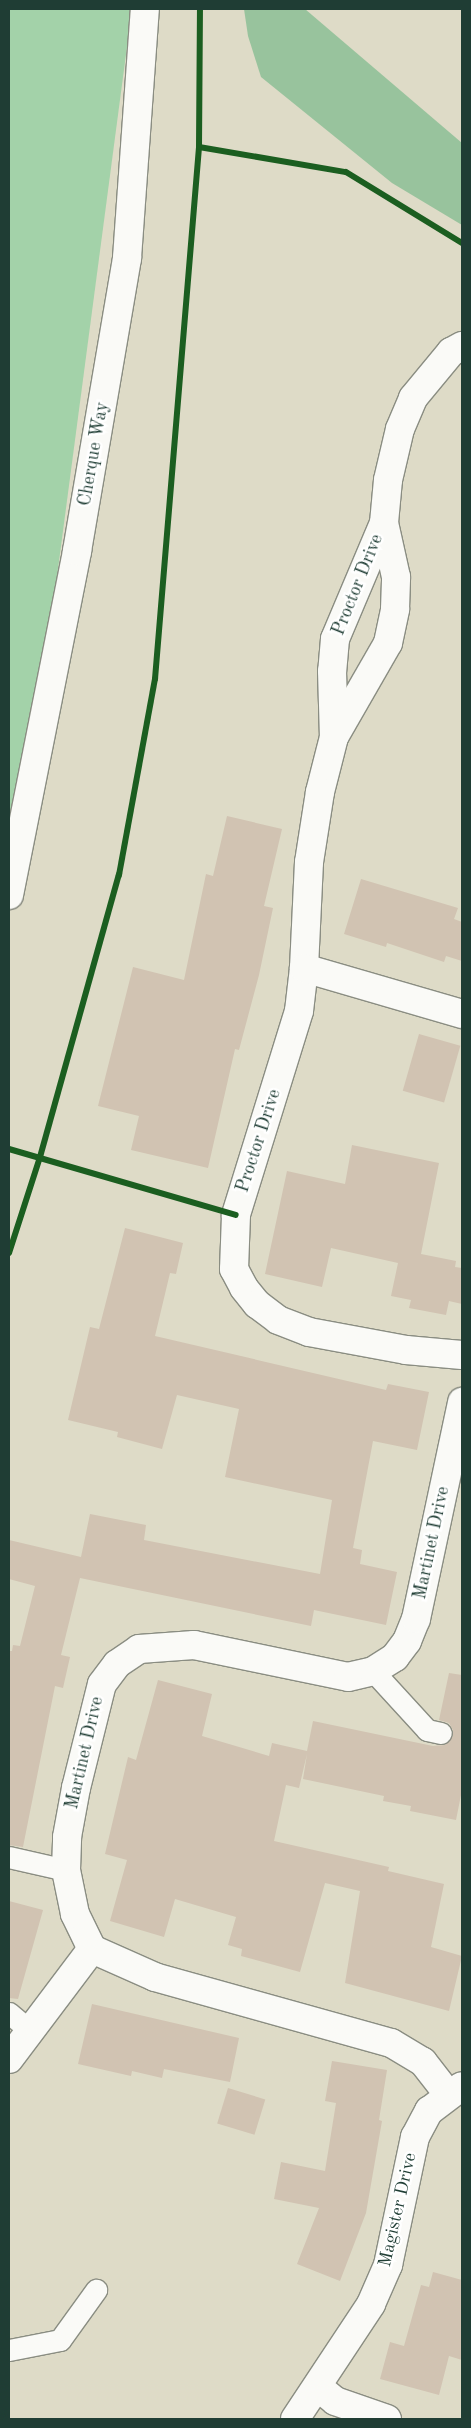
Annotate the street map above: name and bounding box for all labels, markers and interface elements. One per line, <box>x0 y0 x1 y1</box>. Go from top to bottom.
street label: Cherque Way <box>74 400 114 508</box>
street label: Proctor Drive <box>328 531 388 639</box>
street label: Proctor Drive <box>232 1087 286 1195</box>
street label: Martinet Drive <box>409 1484 455 1602</box>
street label: Martinet Drive <box>62 1694 108 1812</box>
street label: Magister Drive <box>374 2151 422 2269</box>

